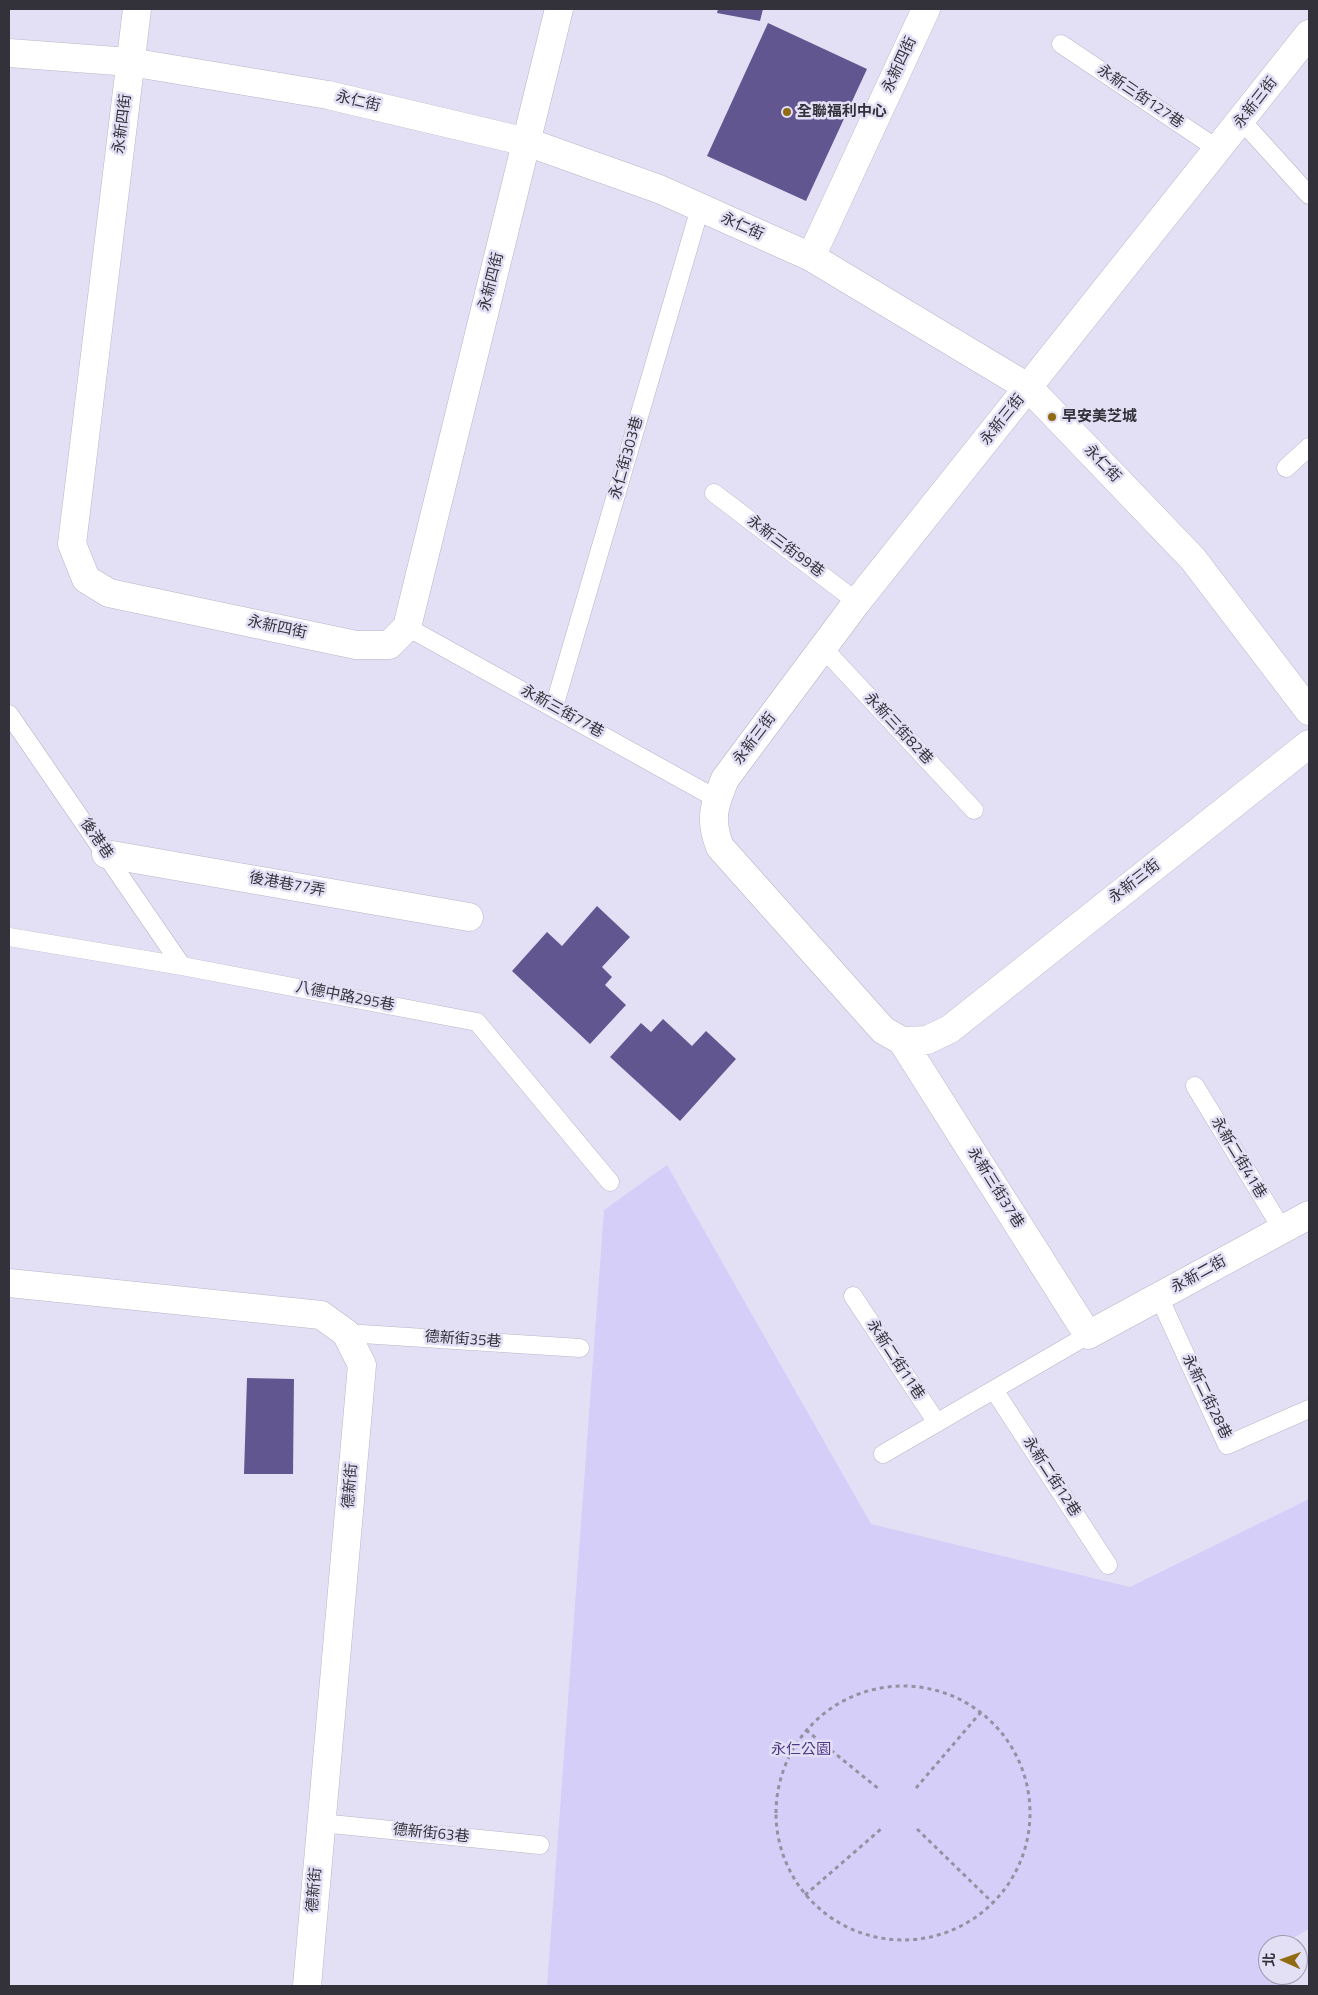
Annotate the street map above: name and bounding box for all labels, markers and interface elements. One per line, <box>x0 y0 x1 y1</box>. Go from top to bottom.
street label: 永新四街 <box>879 34 921 96</box>
street label: 永新三街127巷 <box>1093 62 1187 132</box>
street label: 永新三街 <box>1230 74 1282 132</box>
street label: 永仁街 <box>334 88 382 116</box>
street label: 永新四街 <box>110 93 136 155</box>
place label: 全聯福利中心 <box>797 103 887 121</box>
marker: 全聯福利中心 <box>781 106 793 118</box>
street label: 永仁街 <box>718 210 766 244</box>
street label: 永新四街 <box>476 251 508 313</box>
street label: 永新三街 <box>977 391 1029 449</box>
place label: 早安美芝城 <box>1062 408 1137 426</box>
marker: 早安美芝城 <box>1046 411 1058 423</box>
street label: 永仁街303巷 <box>607 415 647 501</box>
street label: 永仁街 <box>1080 442 1124 486</box>
street label: 永新三街99巷 <box>743 512 827 582</box>
street label: 永新四街 <box>246 613 308 643</box>
street label: 永新三街77巷 <box>517 682 607 742</box>
street label: 永新三街82巷 <box>860 689 936 769</box>
street label: 永新三街 <box>730 710 780 768</box>
street label: 後港巷 <box>76 815 116 863</box>
street label: 永新三街 <box>1106 856 1164 908</box>
street label: 後港巷77弄 <box>248 869 326 901</box>
street label: 八德中路295巷 <box>294 979 396 1015</box>
street label: 永新二街41巷 <box>1207 1114 1269 1202</box>
street label: 永新三街37巷 <box>963 1144 1027 1232</box>
street label: 永新二街 <box>1168 1253 1230 1297</box>
street label: 永新二街11巷 <box>862 1317 928 1403</box>
street label: 德新街35巷 <box>424 1328 502 1352</box>
street label: 永新二街28巷 <box>1178 1352 1234 1442</box>
street label: 永新二街12巷 <box>1018 1434 1084 1520</box>
street label: 德新街 <box>340 1463 362 1509</box>
park label: 永仁公園 <box>771 1741 831 1759</box>
street label: 德新街63巷 <box>392 1821 470 1847</box>
street label: 德新街 <box>304 1867 326 1913</box>
north arrow <box>1258 1935 1308 1985</box>
text: 北 <box>1258 1952 1279 1967</box>

